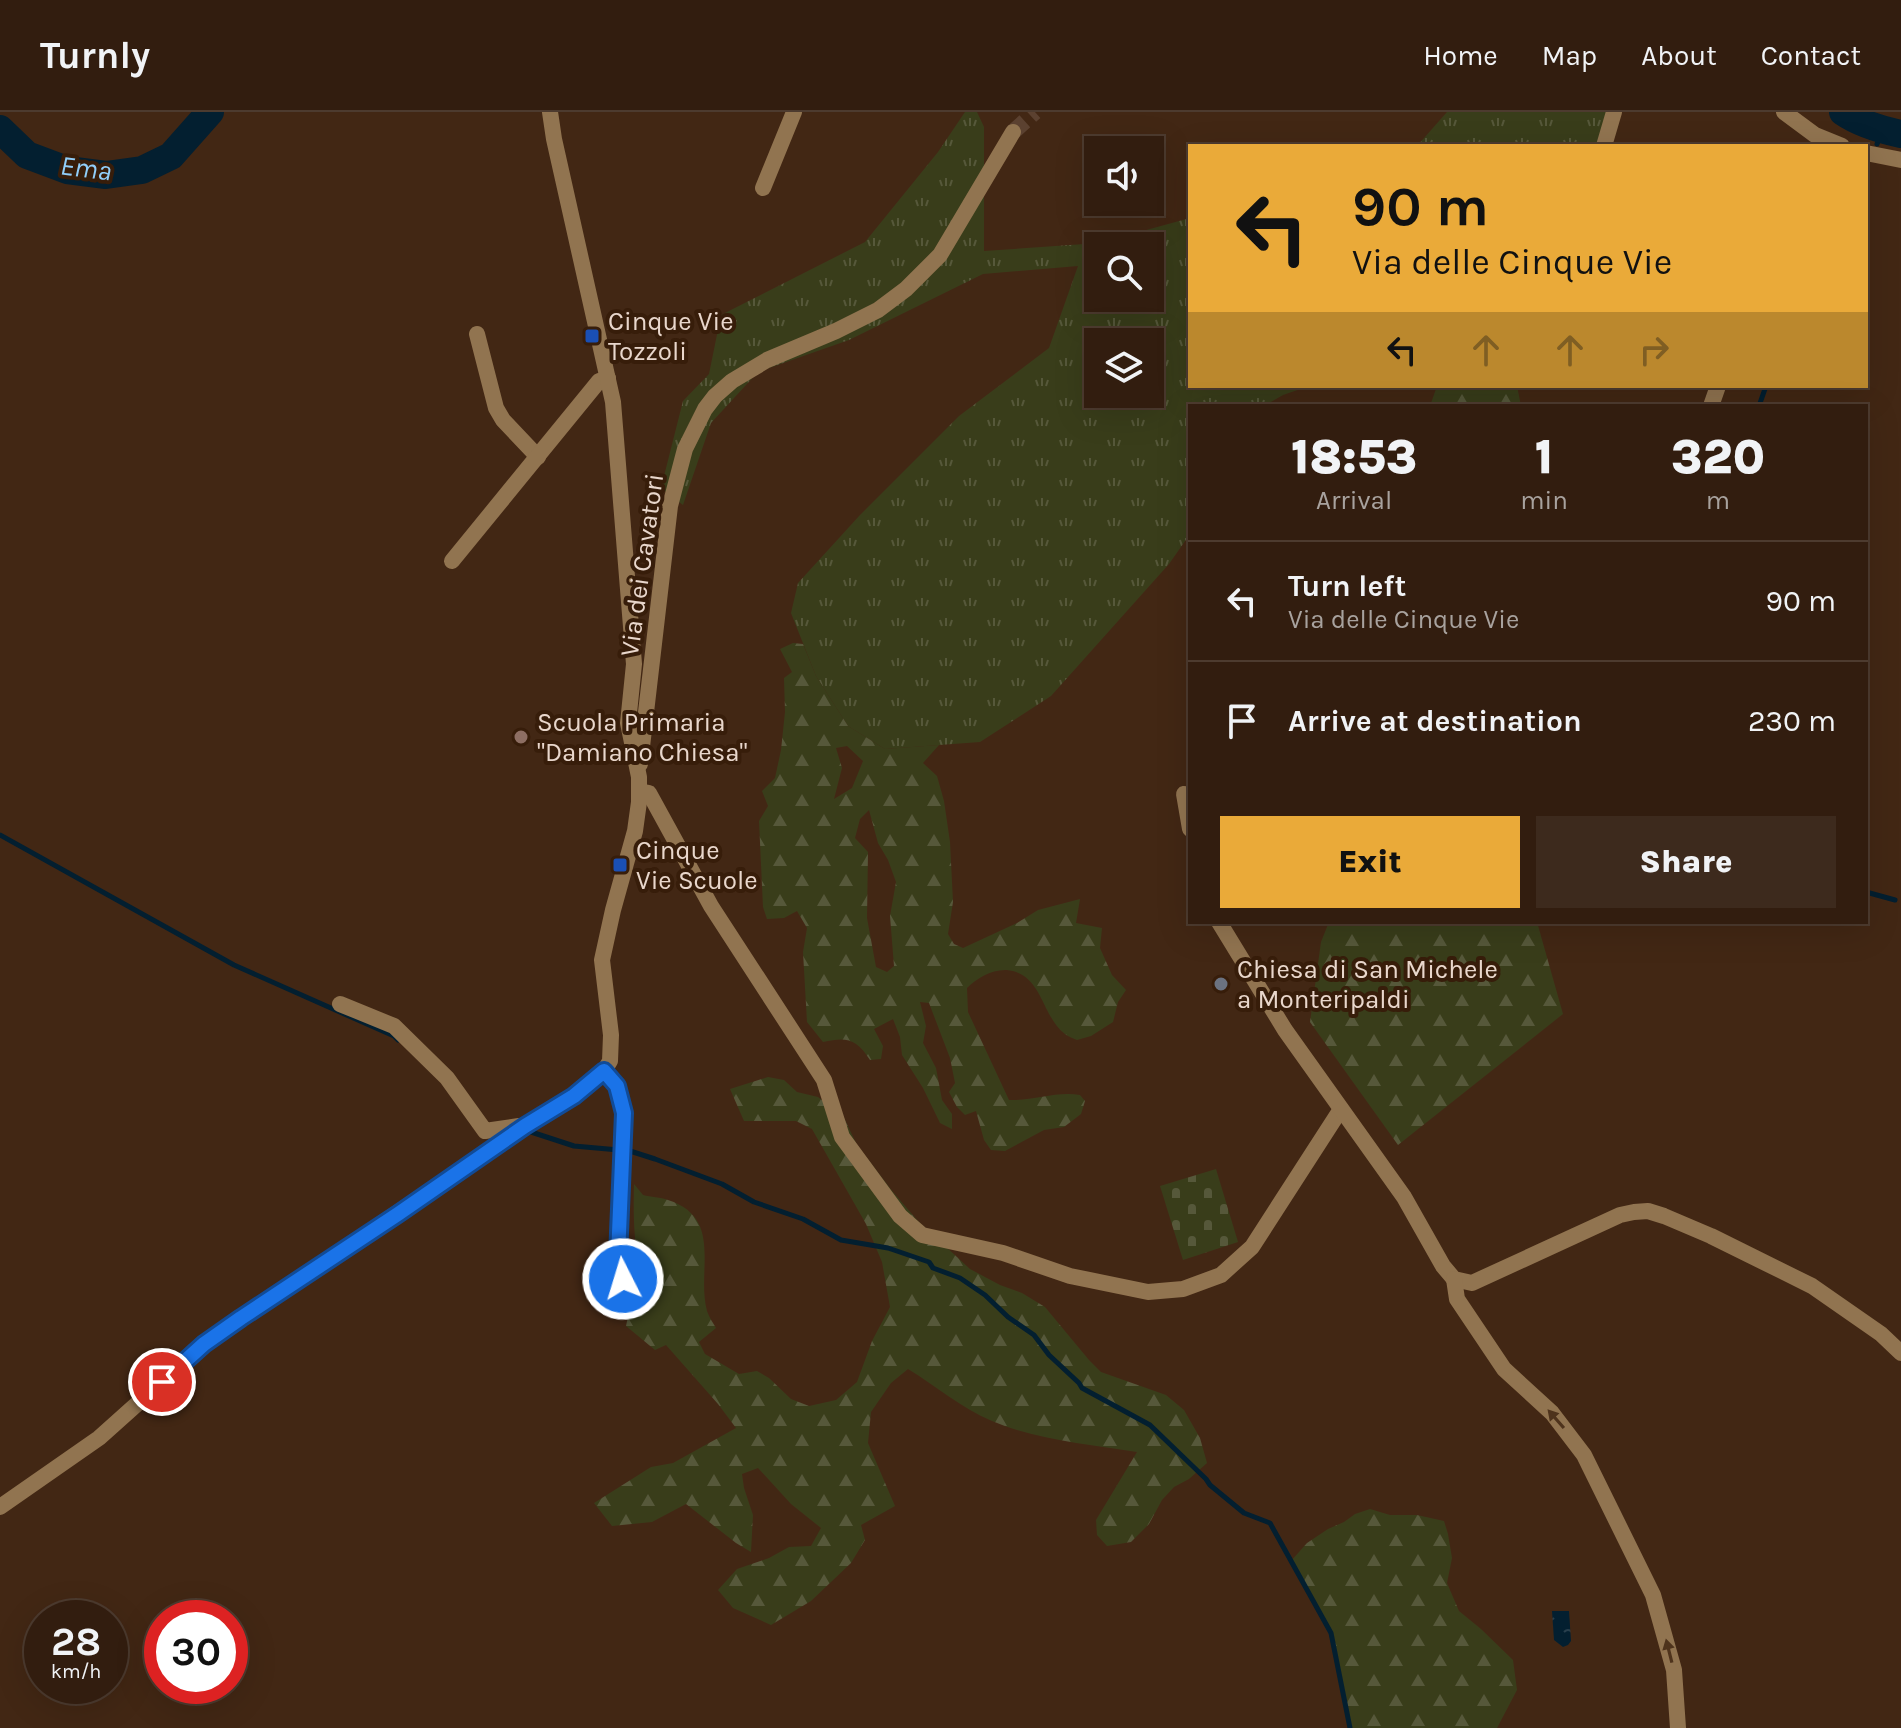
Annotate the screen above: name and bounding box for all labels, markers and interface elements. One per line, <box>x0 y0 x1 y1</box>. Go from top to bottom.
text: Turnly <box>40 33 150 78</box>
text: Home <box>1423 39 1498 72</box>
text: Map <box>1542 39 1597 72</box>
text: About <box>1641 39 1717 72</box>
text: Contact <box>1761 39 1861 72</box>
map controls <box>1084 136 1164 408</box>
button: sound <box>1084 136 1164 216</box>
water label: Ema <box>58 148 114 188</box>
text: 90 m <box>1352 174 1489 239</box>
icon: left <box>1220 176 1324 280</box>
button: search <box>1084 232 1164 312</box>
text: Via delle Cinque Vie <box>1352 241 1672 283</box>
place label: Cinque Vie Tozzoli <box>608 306 734 367</box>
marker: Cinque Vie Tozzoli <box>583 327 601 345</box>
button: layers <box>1084 328 1164 408</box>
icon: left <box>1380 328 1424 372</box>
icon: ahead <box>1464 328 1508 372</box>
icon: ahead <box>1548 328 1592 372</box>
icon: right <box>1632 328 1676 372</box>
text: 18:53 <box>1291 429 1417 485</box>
text: 1 <box>1535 429 1553 485</box>
text: 320 <box>1671 429 1765 485</box>
street label: Via dei Cavatori <box>614 472 670 658</box>
text: Arrival <box>1316 485 1392 516</box>
text: min <box>1520 485 1568 516</box>
text: m <box>1706 485 1730 516</box>
text: Turn left <box>1288 568 1406 604</box>
icon: left <box>1220 579 1264 623</box>
text: 90 m <box>1766 583 1836 619</box>
text: Via delle Cinque Vie <box>1288 604 1519 635</box>
icon: arrive <box>1220 699 1264 743</box>
text: Arrive at destination <box>1288 703 1582 739</box>
text: 230 m <box>1748 703 1836 739</box>
place label: Scuola Primaria "Damiano Chiesa" <box>537 707 748 768</box>
marker: Scuola Primaria "Damiano Chiesa" <box>512 728 530 746</box>
button: Exit <box>1220 816 1520 908</box>
button: Share <box>1536 816 1836 908</box>
place label: Cinque Vie Scuole <box>636 835 758 896</box>
marker: Cinque Vie Scuole <box>611 856 629 874</box>
place label: Chiesa di San Michele a Monteripaldi <box>1237 954 1498 1015</box>
marker: Chiesa di San Michele a Monteripaldi <box>1212 975 1230 993</box>
position arrow <box>581 1237 665 1321</box>
pin <box>128 1348 196 1416</box>
icon: arrive <box>140 1360 184 1404</box>
one-way arrow <box>1548 1410 1565 1430</box>
speed limit sign: 30 <box>144 1600 248 1704</box>
text: 28 <box>51 1618 101 1665</box>
one-way arrow <box>1663 1638 1675 1663</box>
text: km/h <box>51 1660 101 1683</box>

